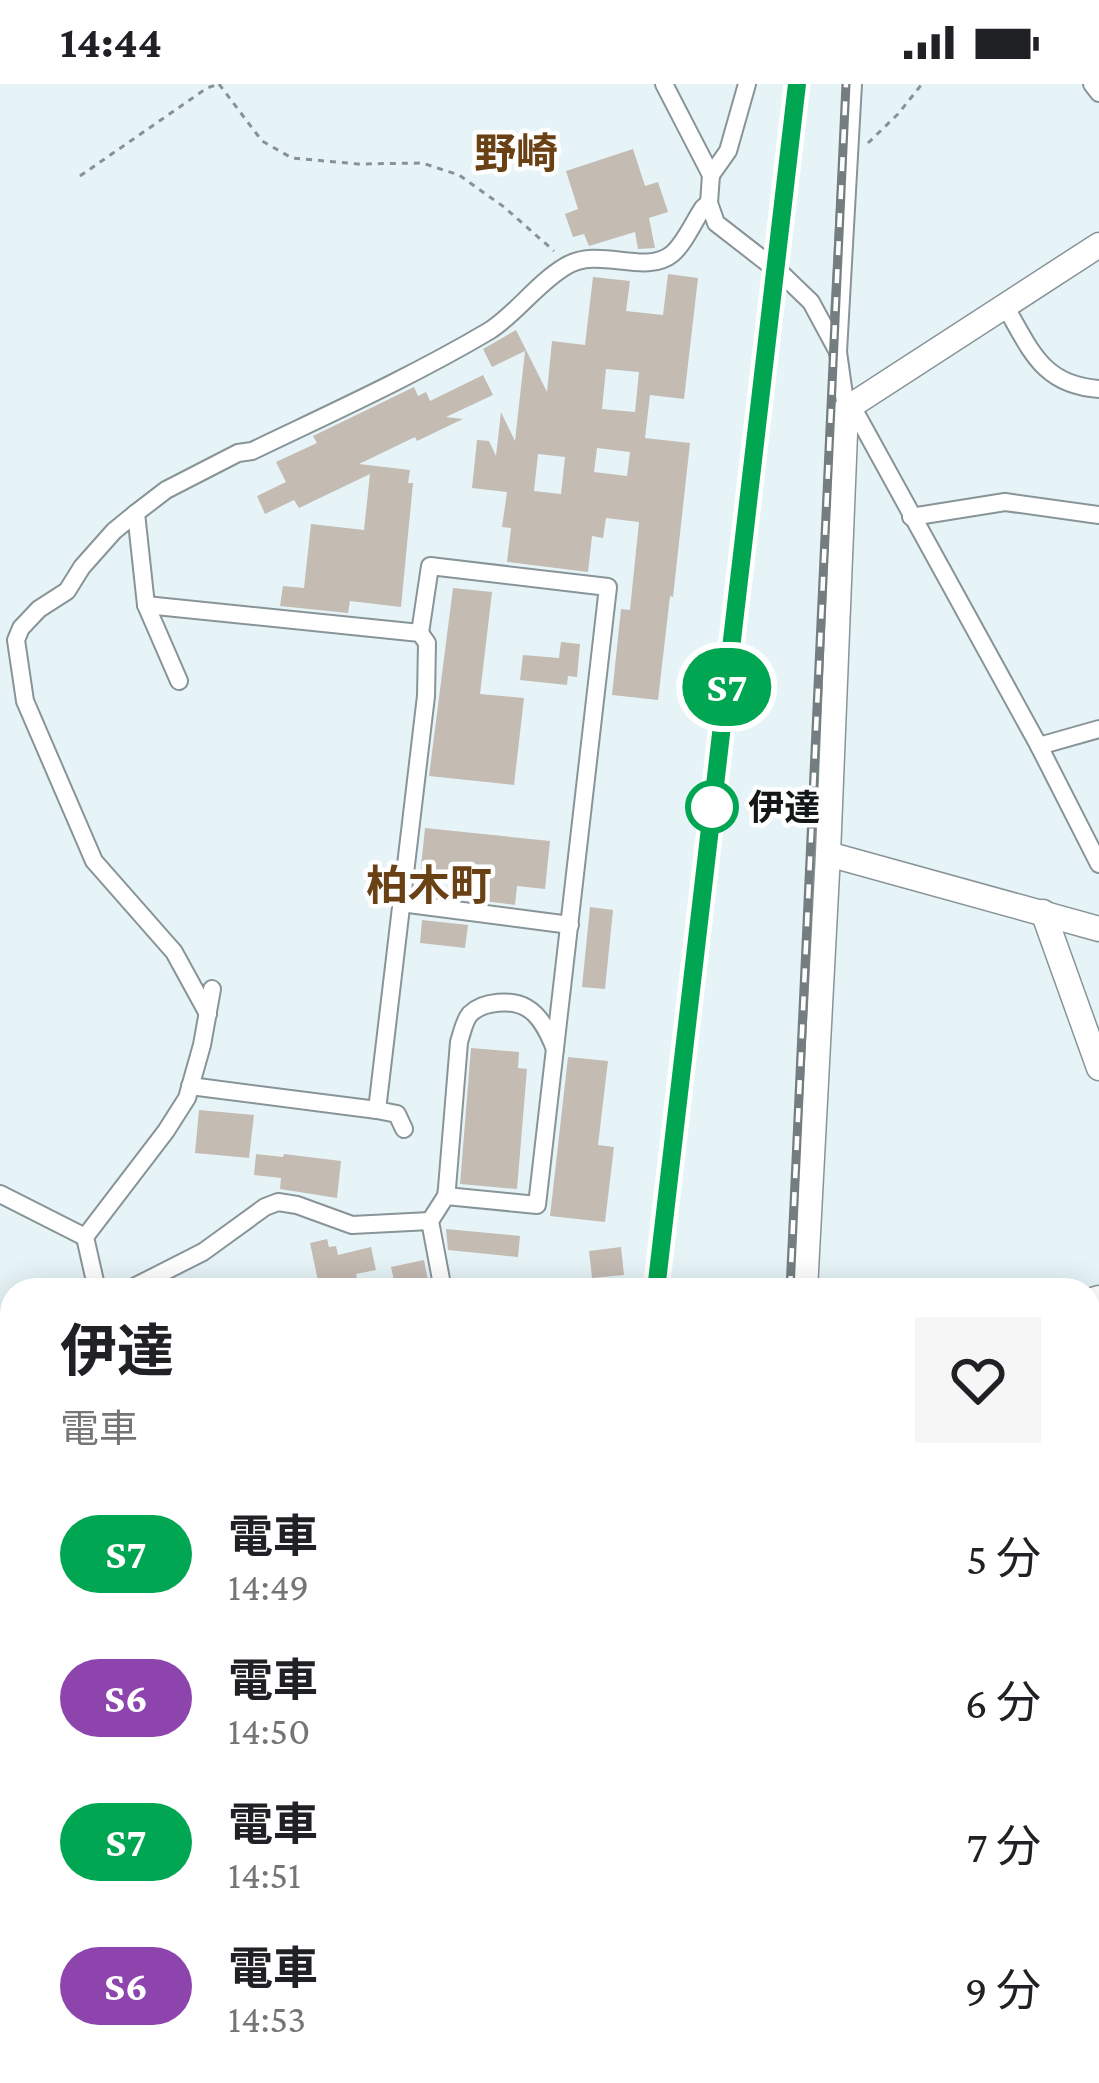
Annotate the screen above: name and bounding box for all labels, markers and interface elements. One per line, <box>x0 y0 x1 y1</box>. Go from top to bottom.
text: 14:44 <box>60 17 162 67</box>
district label: 野崎 <box>474 130 558 177</box>
line badge: S7 <box>673 648 781 726</box>
text: S7 <box>706 663 748 710</box>
marker: 伊達 <box>687 782 737 832</box>
place label: 伊達 <box>748 788 820 828</box>
district label: 柏木町 <box>366 862 492 909</box>
button: heart <box>915 1317 1041 1443</box>
text: 伊達 <box>60 1320 174 1383</box>
text: 電車 <box>60 1407 138 1450</box>
text: 電車 <box>228 1512 318 1562</box>
text: S7 <box>105 1530 147 1577</box>
text: 5 分 <box>966 1534 1041 1584</box>
text: 14:49 <box>228 1565 309 1608</box>
text: 電車 <box>228 1656 318 1706</box>
text: S6 <box>104 1674 148 1721</box>
text: 6 分 <box>965 1678 1041 1728</box>
text: 14:50 <box>228 1709 310 1752</box>
text: 電車 <box>228 1800 318 1850</box>
text: S7 <box>105 1818 147 1865</box>
text: 7 分 <box>967 1822 1041 1872</box>
text: 14:51 <box>228 1853 301 1896</box>
text: 電車 <box>228 1944 318 1994</box>
text: S6 <box>104 1962 148 2009</box>
text: 9 分 <box>965 1966 1041 2016</box>
text: 14:53 <box>228 1997 306 2040</box>

